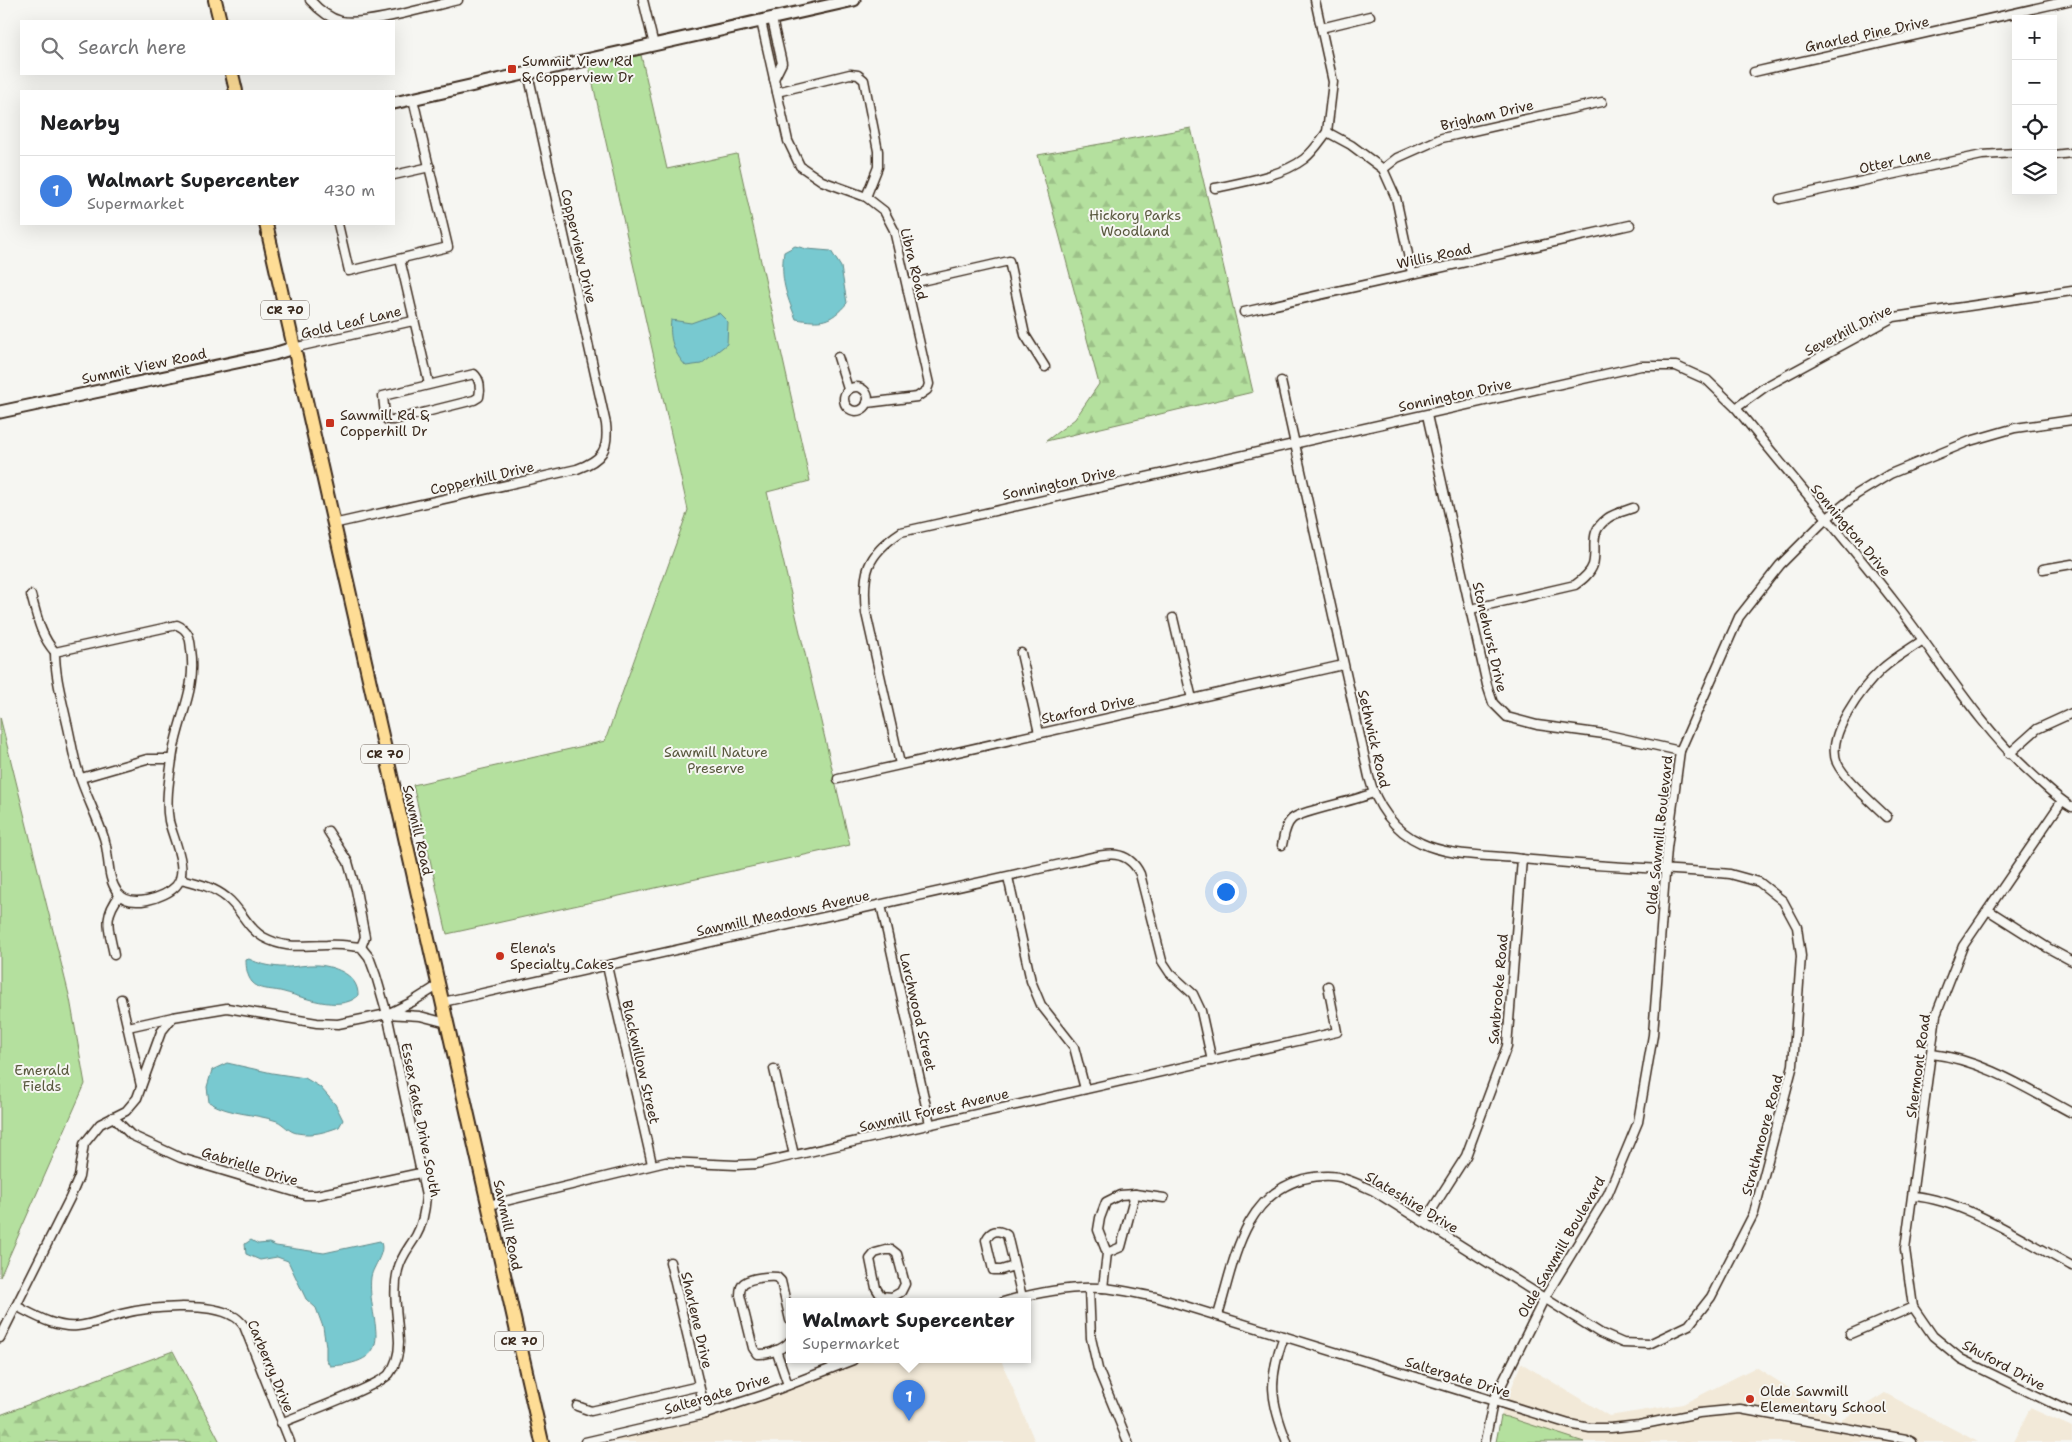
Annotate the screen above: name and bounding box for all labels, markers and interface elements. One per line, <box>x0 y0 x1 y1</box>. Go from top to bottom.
street label: Gnarled Pine Drive <box>1803 12 1931 56</box>
map controls <box>2012 15 2057 195</box>
button: + <box>2012 15 2057 60</box>
search box <box>20 20 395 75</box>
icon: search <box>38 34 66 62</box>
text: Search here <box>78 35 187 60</box>
place label: Summit View Rd & Copperview Dr <box>522 52 634 86</box>
button: − <box>2012 60 2057 105</box>
marker: Summit View Rd & Copperview Dr <box>506 63 518 75</box>
street label: Brigham Drive <box>1439 96 1535 134</box>
button: locate <box>2012 105 2057 150</box>
text: Nearby <box>40 109 120 137</box>
street label: Otter Lane <box>1857 145 1933 177</box>
button: layers <box>2012 150 2057 195</box>
text: Walmart Supercenter <box>87 168 299 193</box>
text: 1 <box>52 180 60 201</box>
text: 430 m <box>324 180 375 201</box>
street label: Copperview Drive <box>557 187 601 305</box>
text: Supermarket <box>87 193 184 214</box>
park label: Hickory Parks Woodland <box>1089 206 1181 240</box>
street label: Libra Road <box>896 226 932 302</box>
street label: Willis Road <box>1395 239 1473 273</box>
road number: CR 70 <box>261 300 309 320</box>
street label: Severhill Drive <box>1801 300 1895 360</box>
street label: Gold Leaf Lane <box>299 302 403 342</box>
street label: Summit View Road <box>80 344 208 388</box>
street label: Sonnington Drive <box>1397 374 1513 416</box>
place label: Sawmill Rd & Copperhill Dr <box>340 406 429 440</box>
marker: Sawmill Rd & Copperhill Dr <box>324 417 336 429</box>
street label: Copperhill Drive <box>428 457 536 499</box>
street label: Sonnington Drive <box>1001 462 1117 504</box>
street label: Sonnington Drive <box>1807 480 1895 580</box>
street label: Stonehurst Drive <box>1469 580 1511 694</box>
street label: Sethwick Road <box>1354 688 1394 790</box>
street label: Starford Drive <box>1040 690 1137 728</box>
park label: Sawmill Nature Preserve <box>664 743 768 777</box>
road number: CR 70 <box>361 744 409 764</box>
street label: Olde Sawmill Boulevard <box>1642 754 1676 916</box>
street label: Sawmill Road <box>399 783 437 877</box>
your location <box>1213 879 1239 905</box>
street label: Sawmill Meadows Avenue <box>695 886 872 940</box>
street label: Sanbrooke Road <box>1484 933 1512 1045</box>
place label: Elena's Specialty Cakes <box>510 939 614 973</box>
marker: Elena's Specialty Cakes <box>494 950 506 962</box>
street label: Larchwood Street <box>896 951 940 1073</box>
street label: Blackwillow Street <box>618 998 664 1126</box>
street label: Shermont Road <box>1902 1013 1934 1119</box>
street label: Essex Gate Drive South <box>397 1041 445 1199</box>
park label: Emerald Fields <box>14 1061 70 1095</box>
street label: Strathmoore Road <box>1737 1072 1787 1198</box>
street label: Sawmill Forest Avenue <box>857 1084 1011 1136</box>
street label: Gabrielle Drive <box>199 1143 301 1189</box>
street label: Slateshire Drive <box>1362 1167 1462 1237</box>
street label: Olde Sawmill Boulevard <box>1513 1173 1609 1321</box>
street label: Sawmill Road <box>490 1178 526 1272</box>
street label: Sharlene Drive <box>677 1270 717 1370</box>
popup <box>786 1298 1031 1363</box>
text: Walmart Supercenter <box>802 1308 1015 1333</box>
street label: Carberry Drive <box>243 1317 299 1415</box>
road number: CR 70 <box>495 1332 543 1350</box>
text: Supermarket <box>802 1333 900 1354</box>
street label: Shuford Drive <box>1959 1336 2049 1394</box>
street label: Saltergate Drive <box>1403 1352 1513 1402</box>
street label: Saltergate Drive <box>662 1369 772 1419</box>
pin: 1 <box>893 1380 925 1421</box>
place label: Olde Sawmill Elementary School <box>1760 1382 1887 1416</box>
marker: Olde Sawmill Elementary School <box>1744 1393 1756 1405</box>

